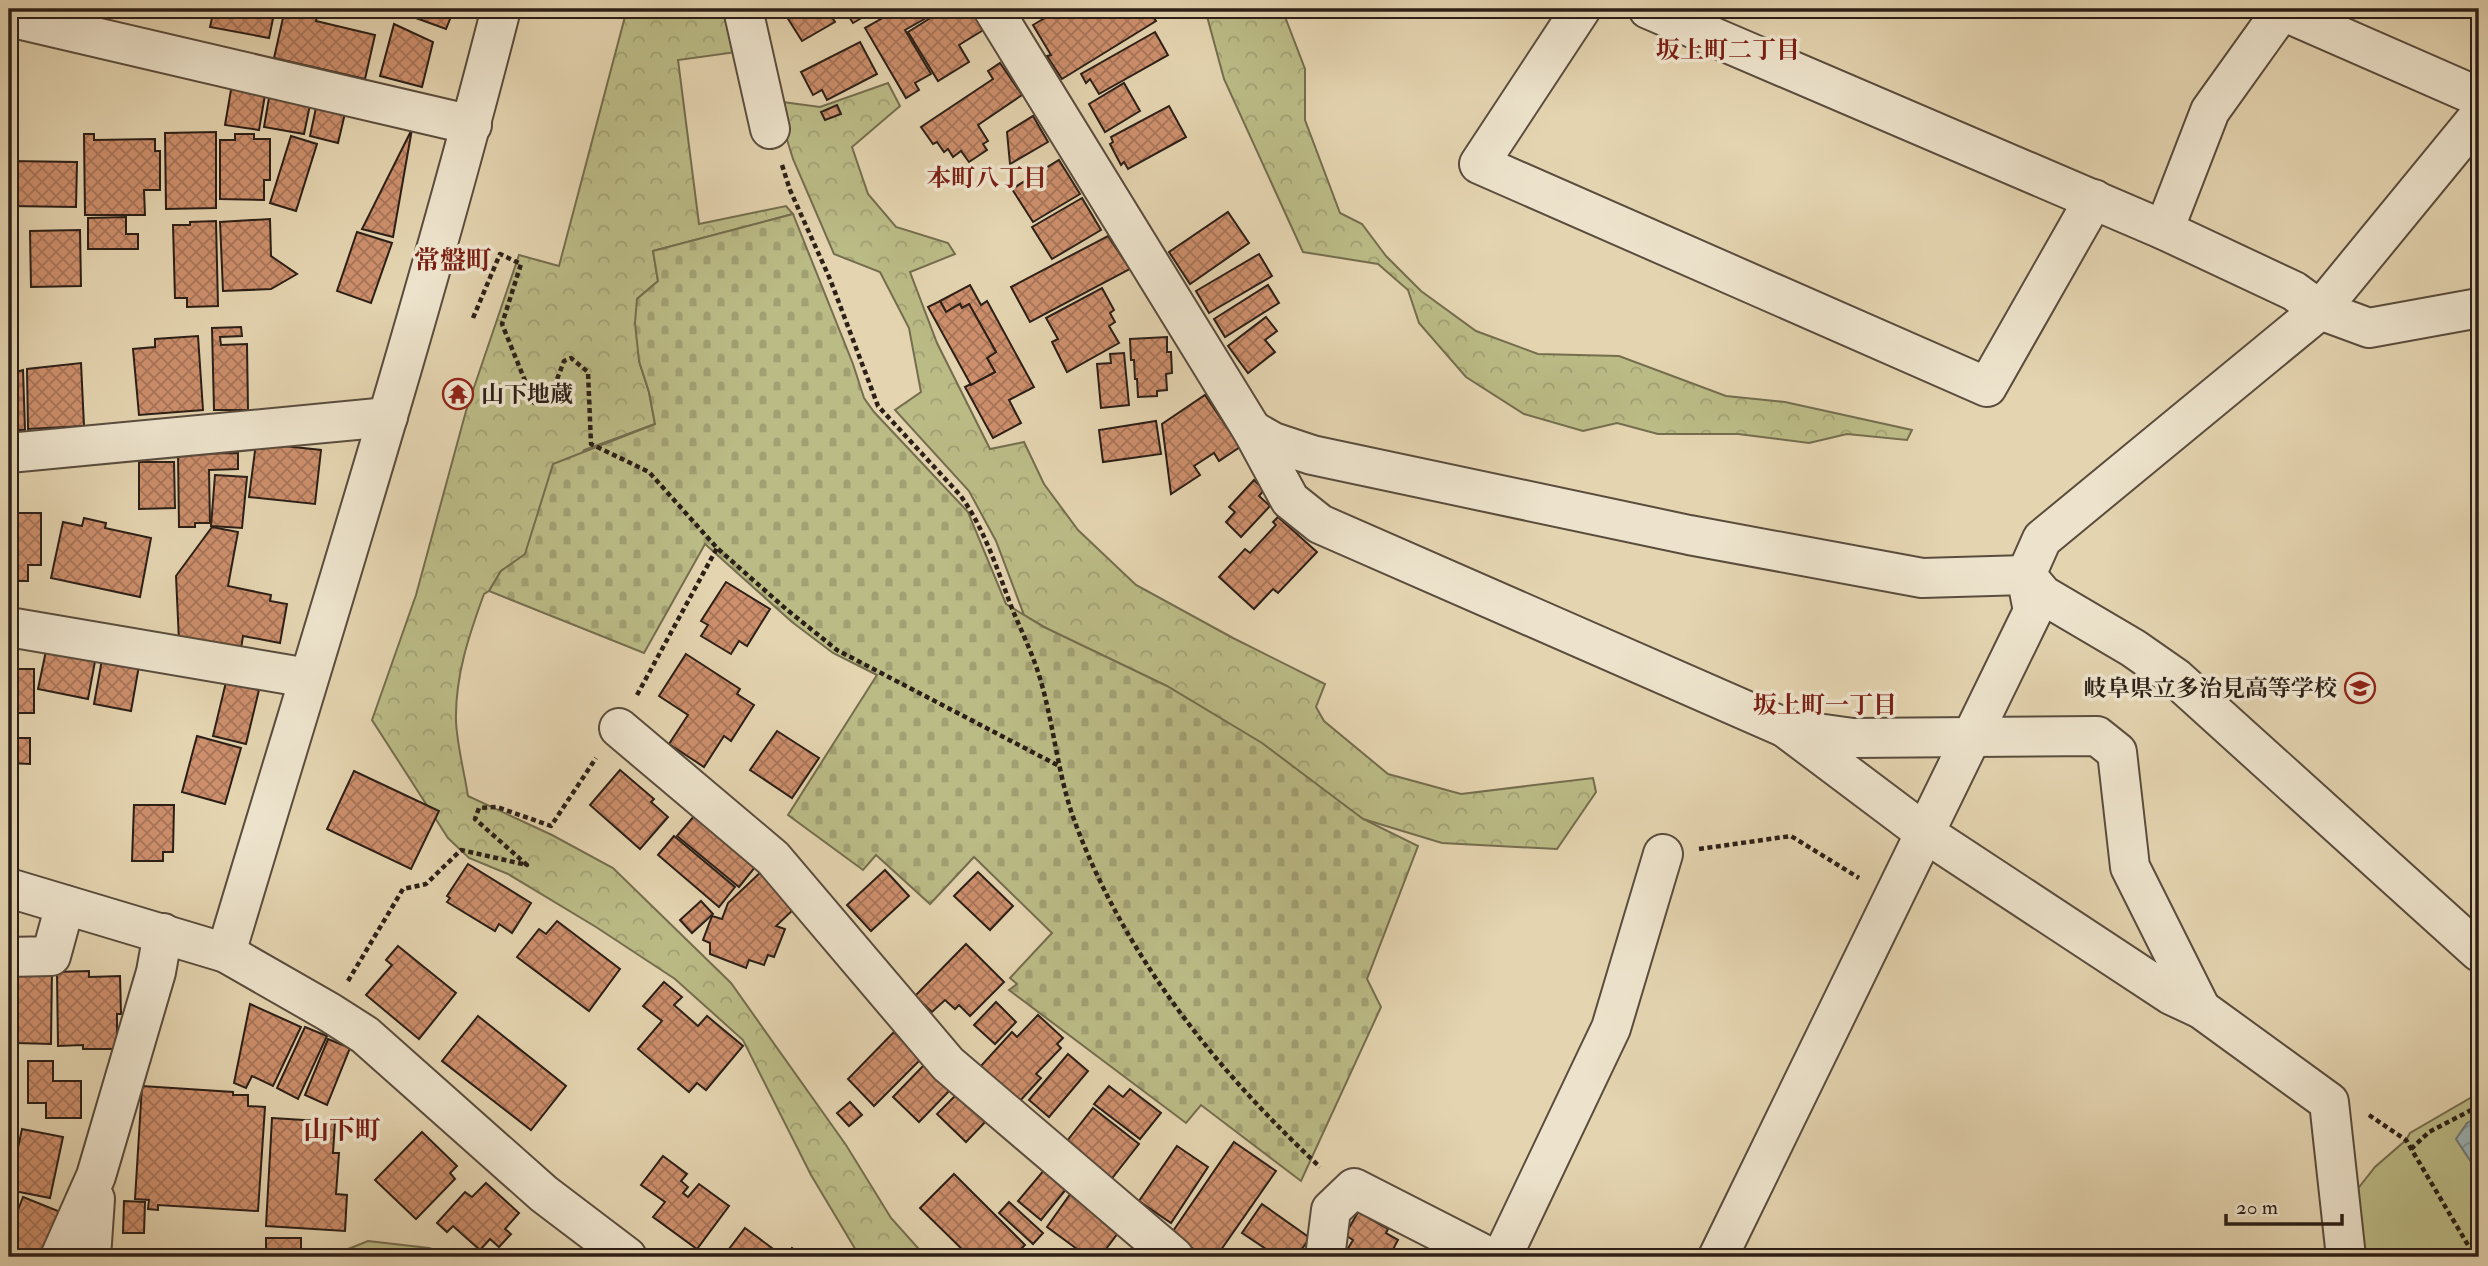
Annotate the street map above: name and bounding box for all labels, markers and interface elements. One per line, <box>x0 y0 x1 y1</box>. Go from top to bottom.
district label: 坂上町二丁目 <box>1656 35 1800 66</box>
district label: 本町八丁目 <box>927 163 1047 194</box>
district label: 常盤町 <box>414 245 492 277</box>
temple icon: 山下地蔵 <box>441 377 475 411</box>
place label: 山下地蔵 <box>481 380 573 409</box>
school or university icon: 岐阜県立多治見高等学校 <box>2343 671 2377 705</box>
place label: 岐阜県立多治見高等学校 <box>2084 674 2337 703</box>
district label: 坂上町一丁目 <box>1753 690 1897 721</box>
district label: 山下町 <box>303 1115 381 1147</box>
scale bar <box>2226 1182 2341 1226</box>
text: 20 m <box>2236 1194 2278 1221</box>

